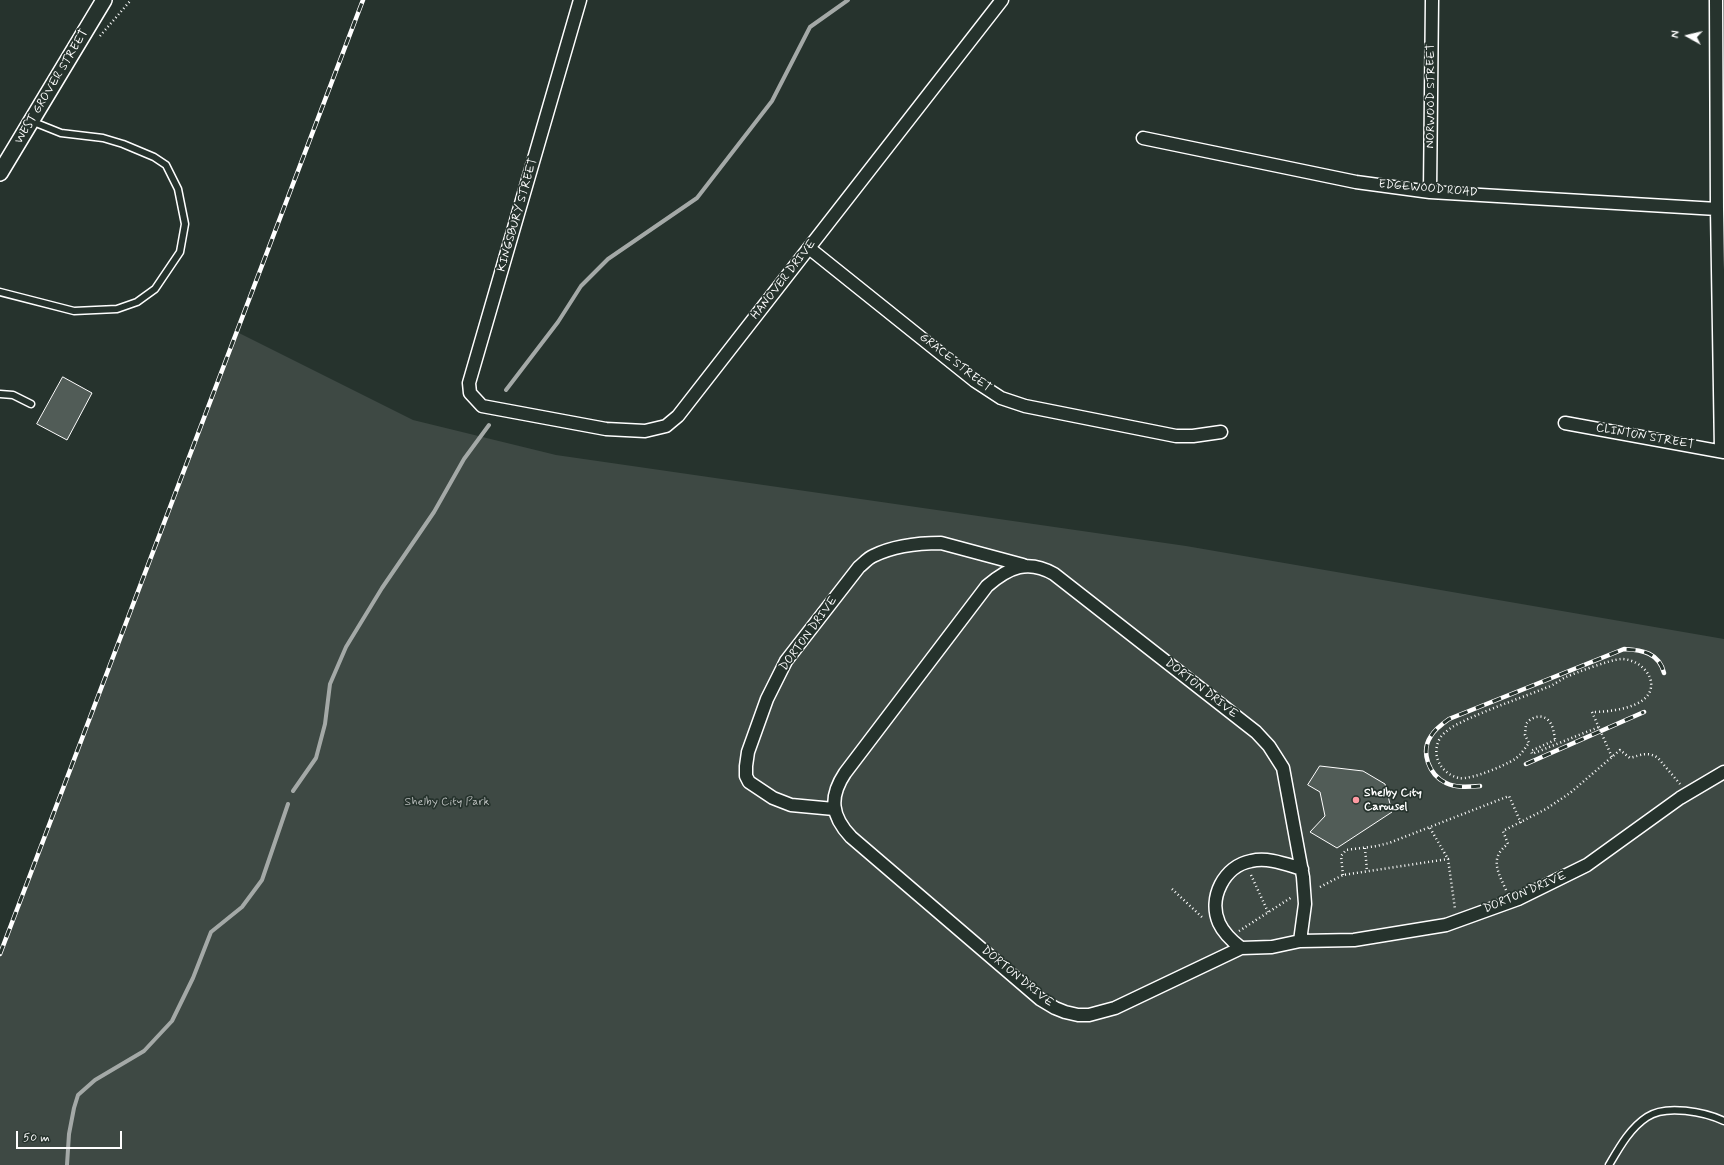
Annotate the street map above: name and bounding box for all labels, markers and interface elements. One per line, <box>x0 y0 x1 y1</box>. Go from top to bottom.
north arrow <box>1668 16 1708 56</box>
street label: WEST GROVER STREET <box>12 27 92 147</box>
text: N <box>1669 30 1684 39</box>
street label: NORWOOD STREET <box>1424 44 1438 148</box>
street label: KINGSBURY STREET <box>495 157 541 273</box>
street label: EDGEWOOD ROAD <box>1378 178 1478 200</box>
street label: HANOVER DRIVE <box>748 237 820 323</box>
street label: GRACE STREET <box>916 330 994 396</box>
street label: CLINTON STREET <box>1595 421 1695 453</box>
street label: DORTON DRIVE <box>777 594 841 674</box>
street label: DORTON DRIVE <box>1162 656 1240 722</box>
place label: Shelby City Carousel <box>1364 786 1422 814</box>
park label: Shelby City Park <box>405 795 489 809</box>
marker: Shelby City Carousel <box>1351 795 1361 805</box>
street label: DORTON DRIVE <box>1481 869 1569 917</box>
street label: DORTON DRIVE <box>978 944 1056 1010</box>
scale bar <box>18 1123 124 1149</box>
text: 50 m <box>23 1130 50 1146</box>

